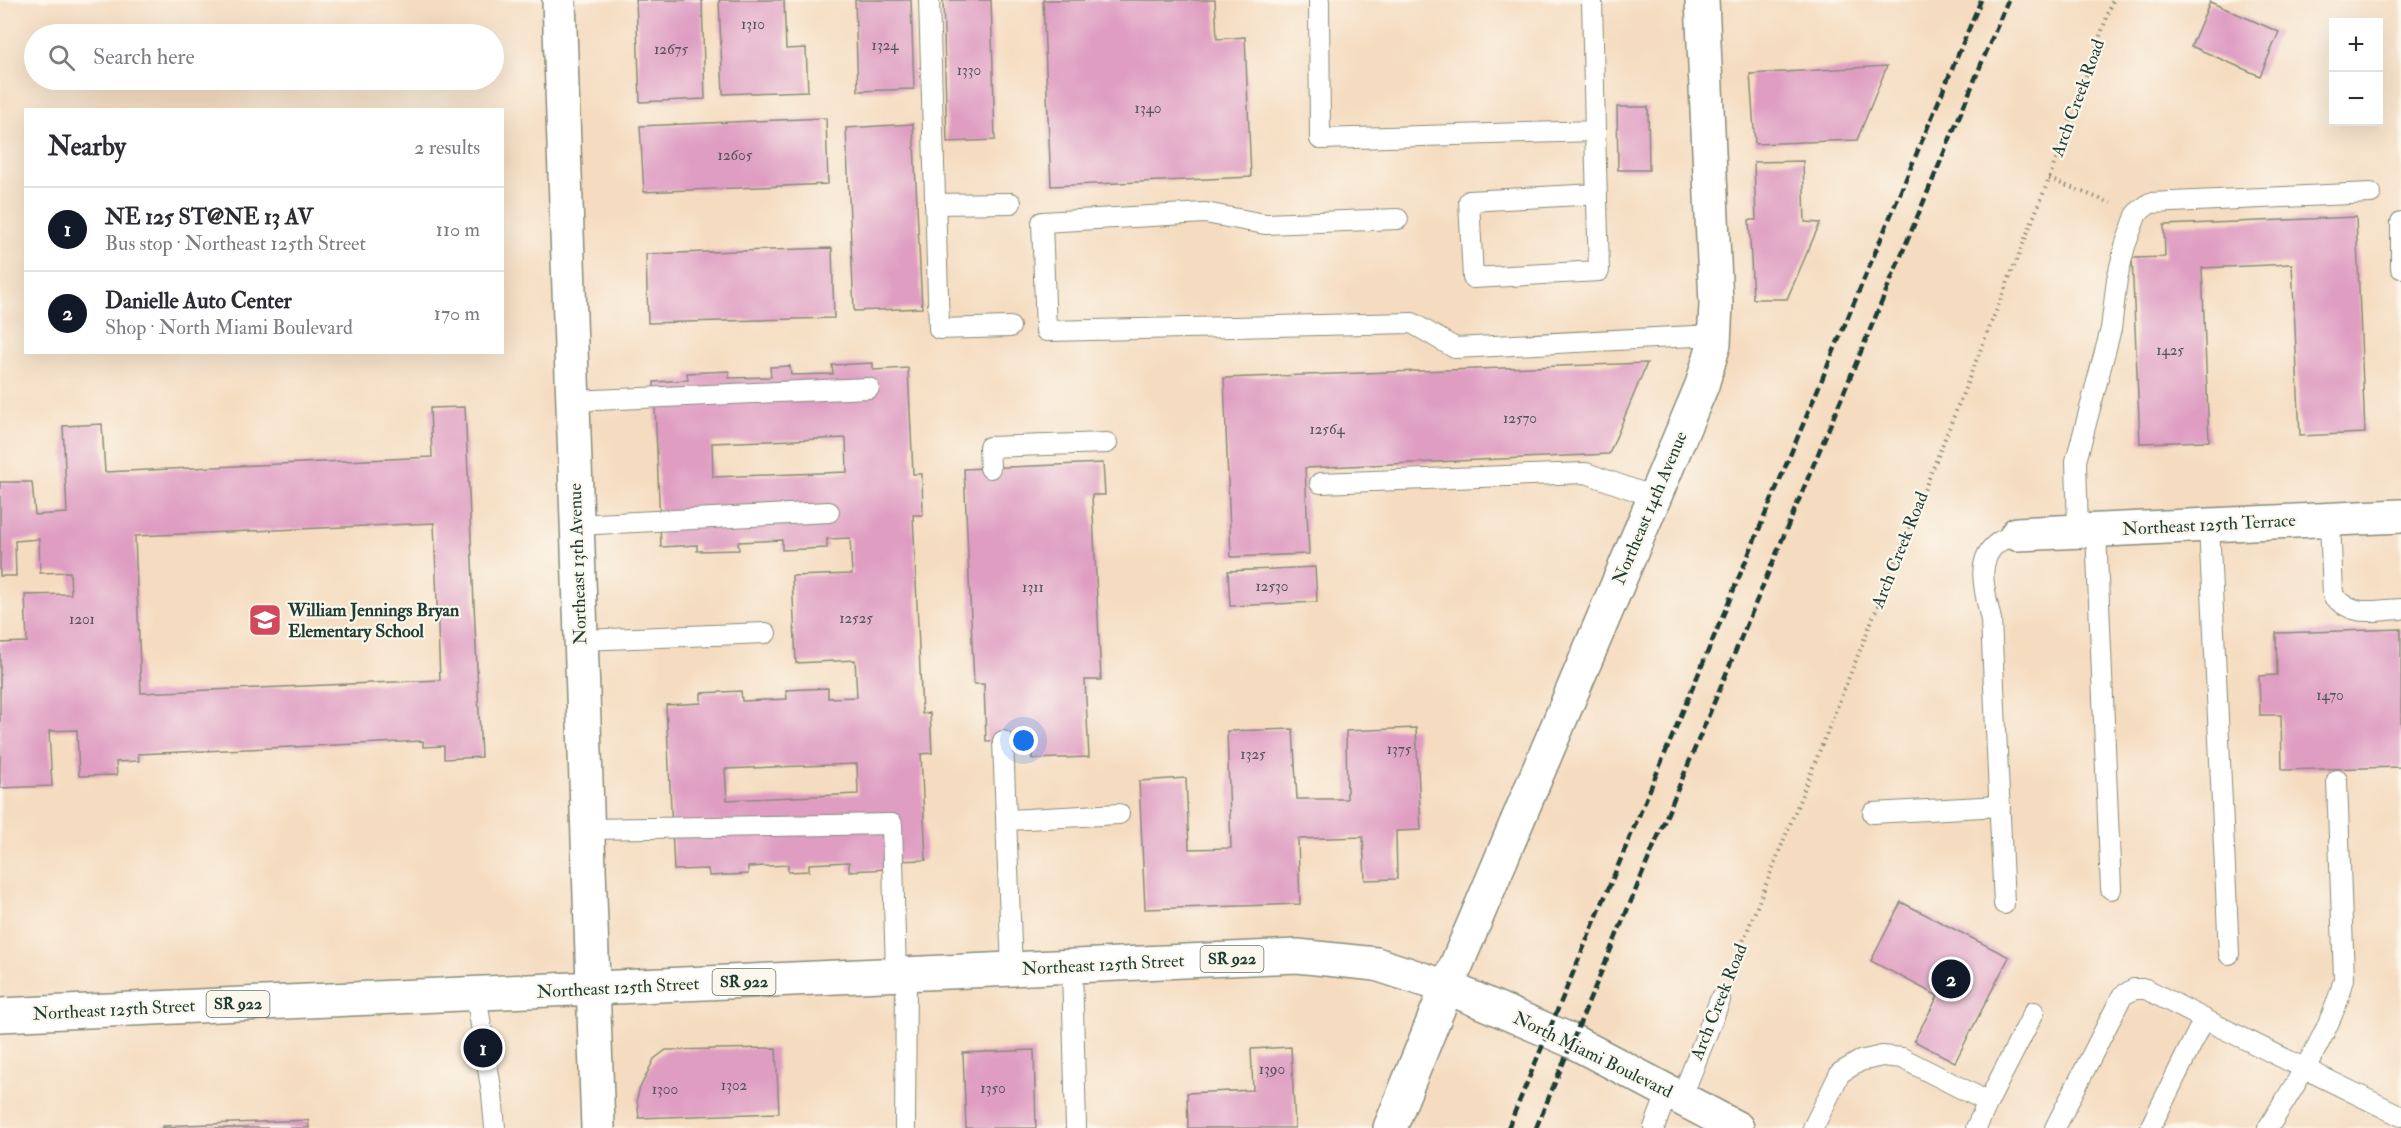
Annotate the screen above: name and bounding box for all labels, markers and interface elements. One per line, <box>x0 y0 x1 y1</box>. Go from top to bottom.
house number: 1310 <box>741 15 765 34</box>
map controls <box>2329 18 2383 126</box>
button: + <box>2329 18 2383 72</box>
search box <box>24 24 504 90</box>
house number: 1324 <box>872 36 899 55</box>
street label: Arch Creek Road <box>2046 36 2110 161</box>
house number: 12675 <box>654 40 688 59</box>
icon: search <box>45 41 78 74</box>
text: Search here <box>93 43 195 71</box>
house number: 1330 <box>957 61 981 80</box>
button: − <box>2329 72 2383 126</box>
house number: 1340 <box>1135 99 1161 118</box>
text: Nearby <box>48 131 126 163</box>
text: 2 results <box>414 135 480 160</box>
house number: 12605 <box>718 146 753 165</box>
text: NE 125 ST@NE 13 AV <box>105 203 313 231</box>
text: 1 <box>64 217 71 242</box>
text: 110 m <box>436 217 480 242</box>
text: Bus stop · Northeast 125th Street <box>105 231 366 256</box>
text: Danielle Auto Center <box>105 287 292 315</box>
text: 2 <box>62 301 73 326</box>
text: 170 m <box>434 301 480 326</box>
text: Shop · North Miami Boulevard <box>105 315 353 340</box>
house number: 1425 <box>2156 341 2184 360</box>
house number: 12570 <box>1503 409 1537 428</box>
house number: 12564 <box>1309 420 1345 439</box>
street label: Northeast 14th Avenue <box>1607 427 1693 588</box>
street label: Northeast 13th Avenue <box>564 482 592 645</box>
street label: Arch Creek Road <box>1866 488 1934 612</box>
street label: Northeast 125th Terrace <box>2122 509 2297 541</box>
house number: 12530 <box>1256 577 1288 596</box>
house number: 1311 <box>1022 578 1044 597</box>
place label: William Jennings Bryan Elementary School <box>287 599 460 643</box>
school or university icon: William Jennings Bryan Elementary School <box>247 602 283 638</box>
house number: 12525 <box>839 609 873 628</box>
house number: 1201 <box>69 610 95 629</box>
house number: 1470 <box>2316 686 2344 705</box>
your location <box>1009 726 1038 755</box>
house number: 1375 <box>1387 740 1412 759</box>
house number: 1325 <box>1240 745 1266 764</box>
street label: Arch Creek Road <box>1685 940 1753 1064</box>
road number: SR 922 <box>1200 946 1264 972</box>
street label: Northeast 125th Street <box>1021 949 1185 981</box>
pin: 2 <box>1932 956 1970 1002</box>
road number: SR 922 <box>712 969 776 995</box>
street label: Northeast 125th Street <box>536 972 700 1004</box>
road number: SR 922 <box>206 991 270 1017</box>
street label: Northeast 125th Street <box>32 994 196 1026</box>
street label: North Miami Boulevard <box>1509 1006 1677 1104</box>
pin: 1 <box>464 1026 502 1070</box>
house number: 1390 <box>1259 1060 1285 1079</box>
house number: 1302 <box>721 1076 748 1095</box>
house number: 1350 <box>980 1079 1006 1098</box>
house number: 1300 <box>652 1080 678 1099</box>

